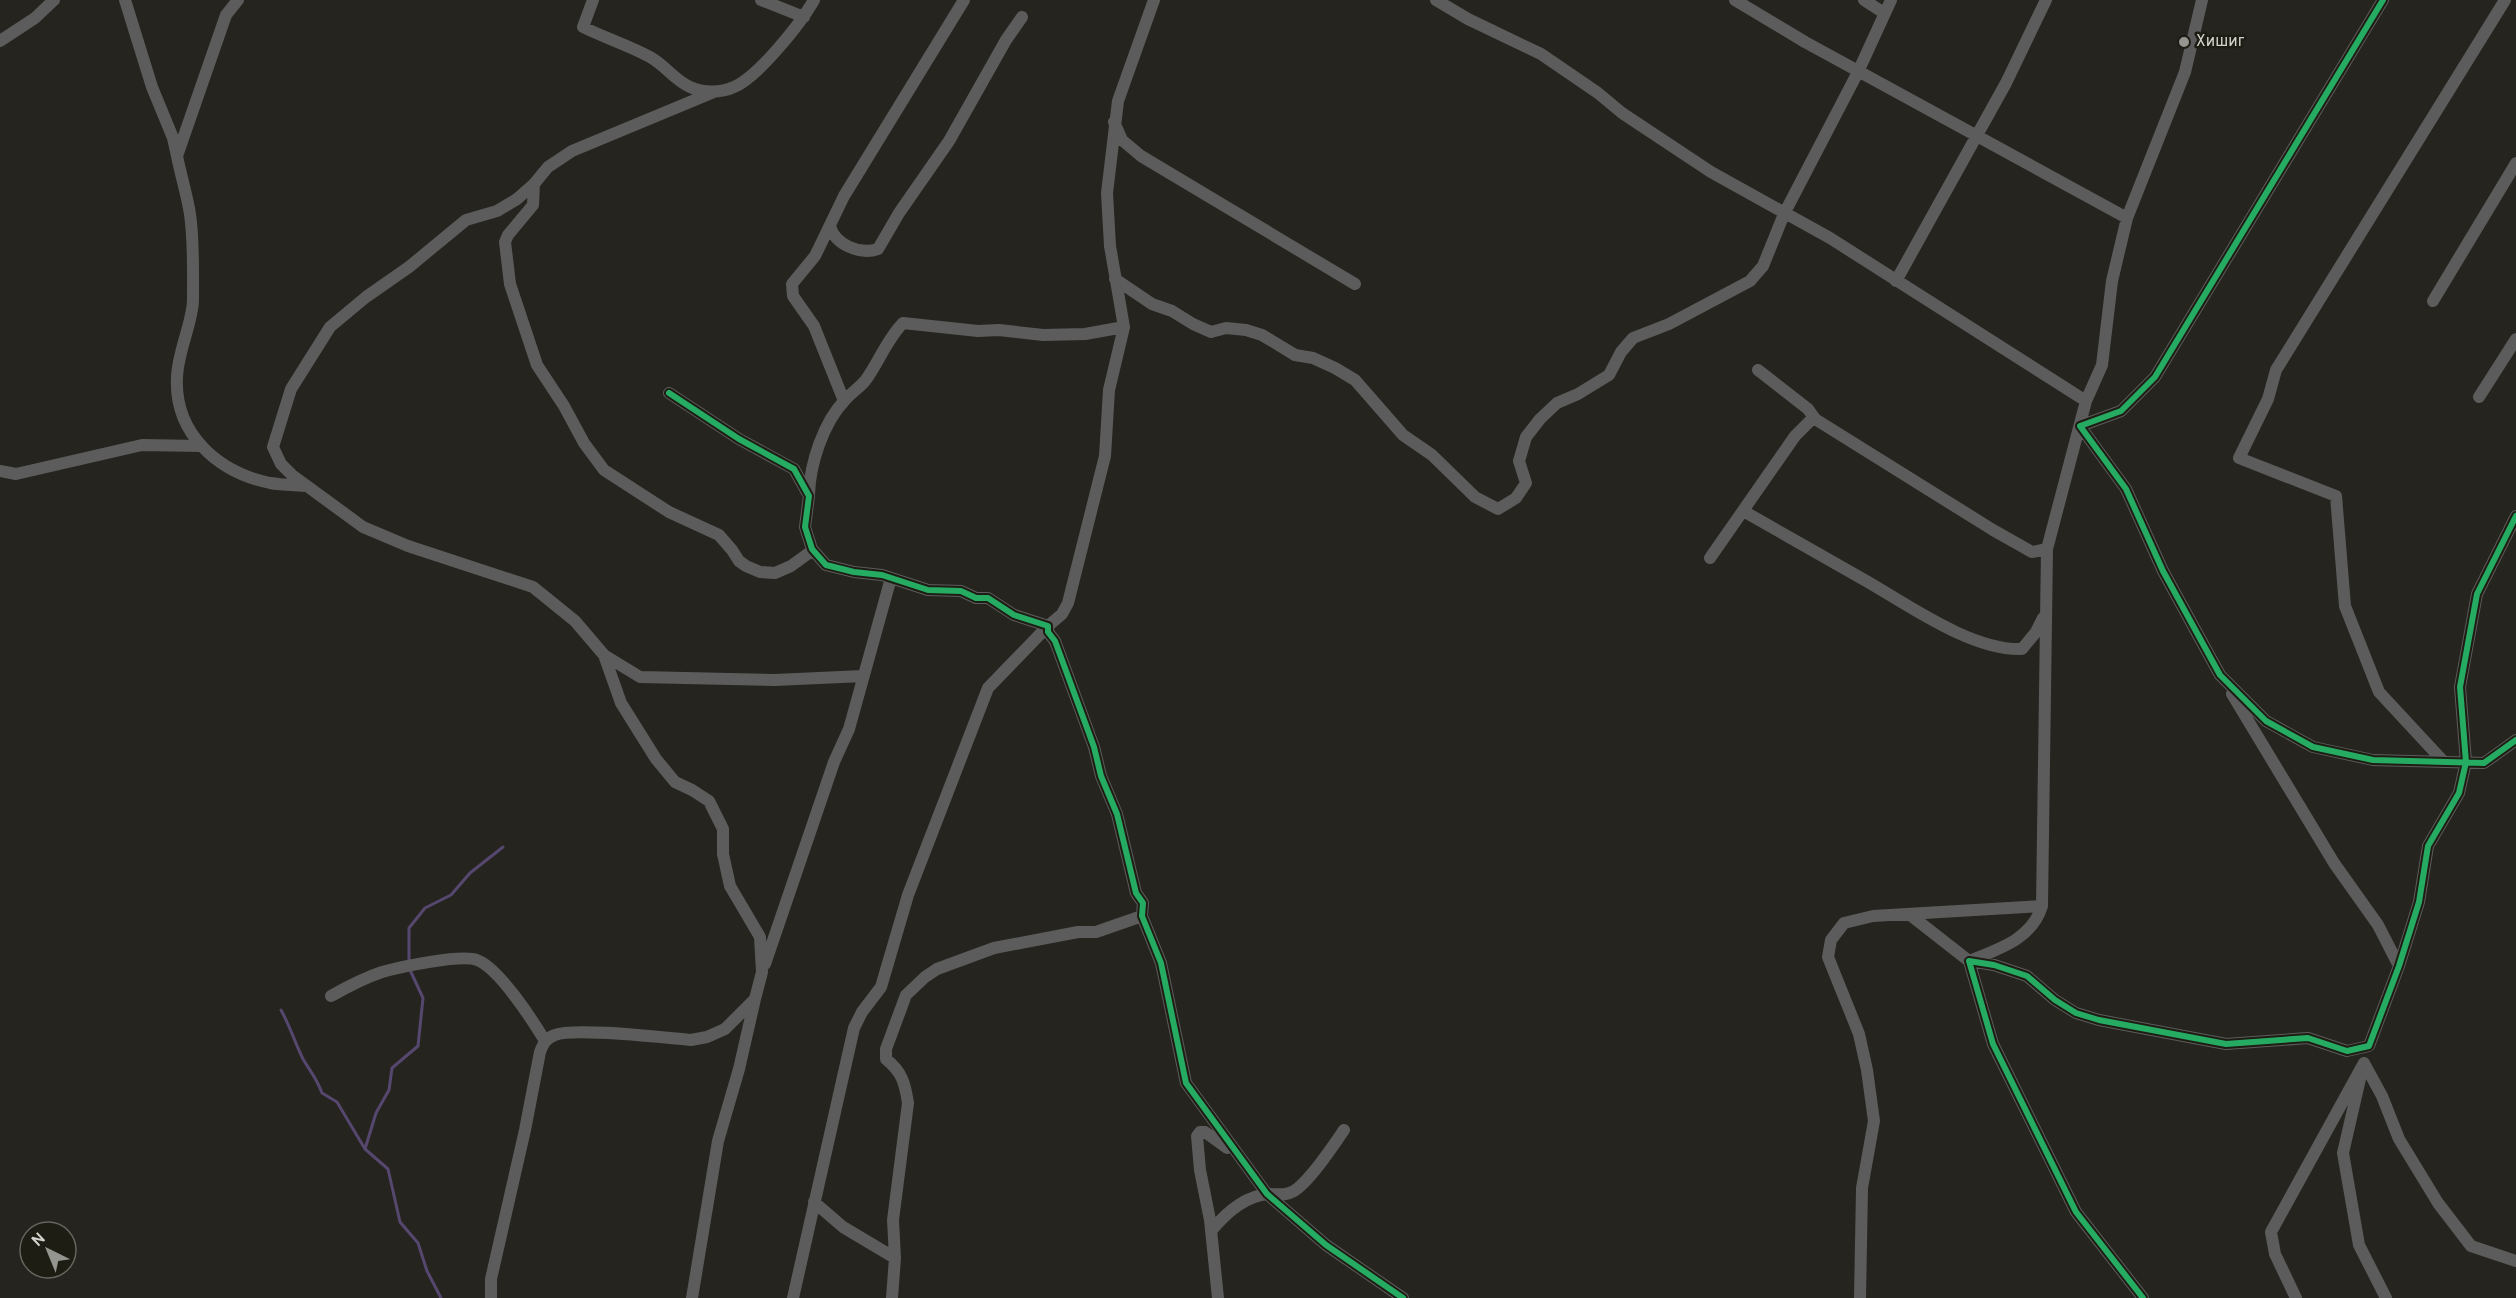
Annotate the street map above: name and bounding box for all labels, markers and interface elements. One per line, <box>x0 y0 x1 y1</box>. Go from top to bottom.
place label: Хишиг <box>2196 32 2245 52</box>
marker: Хишиг <box>2177 35 2191 49</box>
north arrow <box>18 1220 78 1280</box>
text: N <box>28 1229 50 1252</box>

